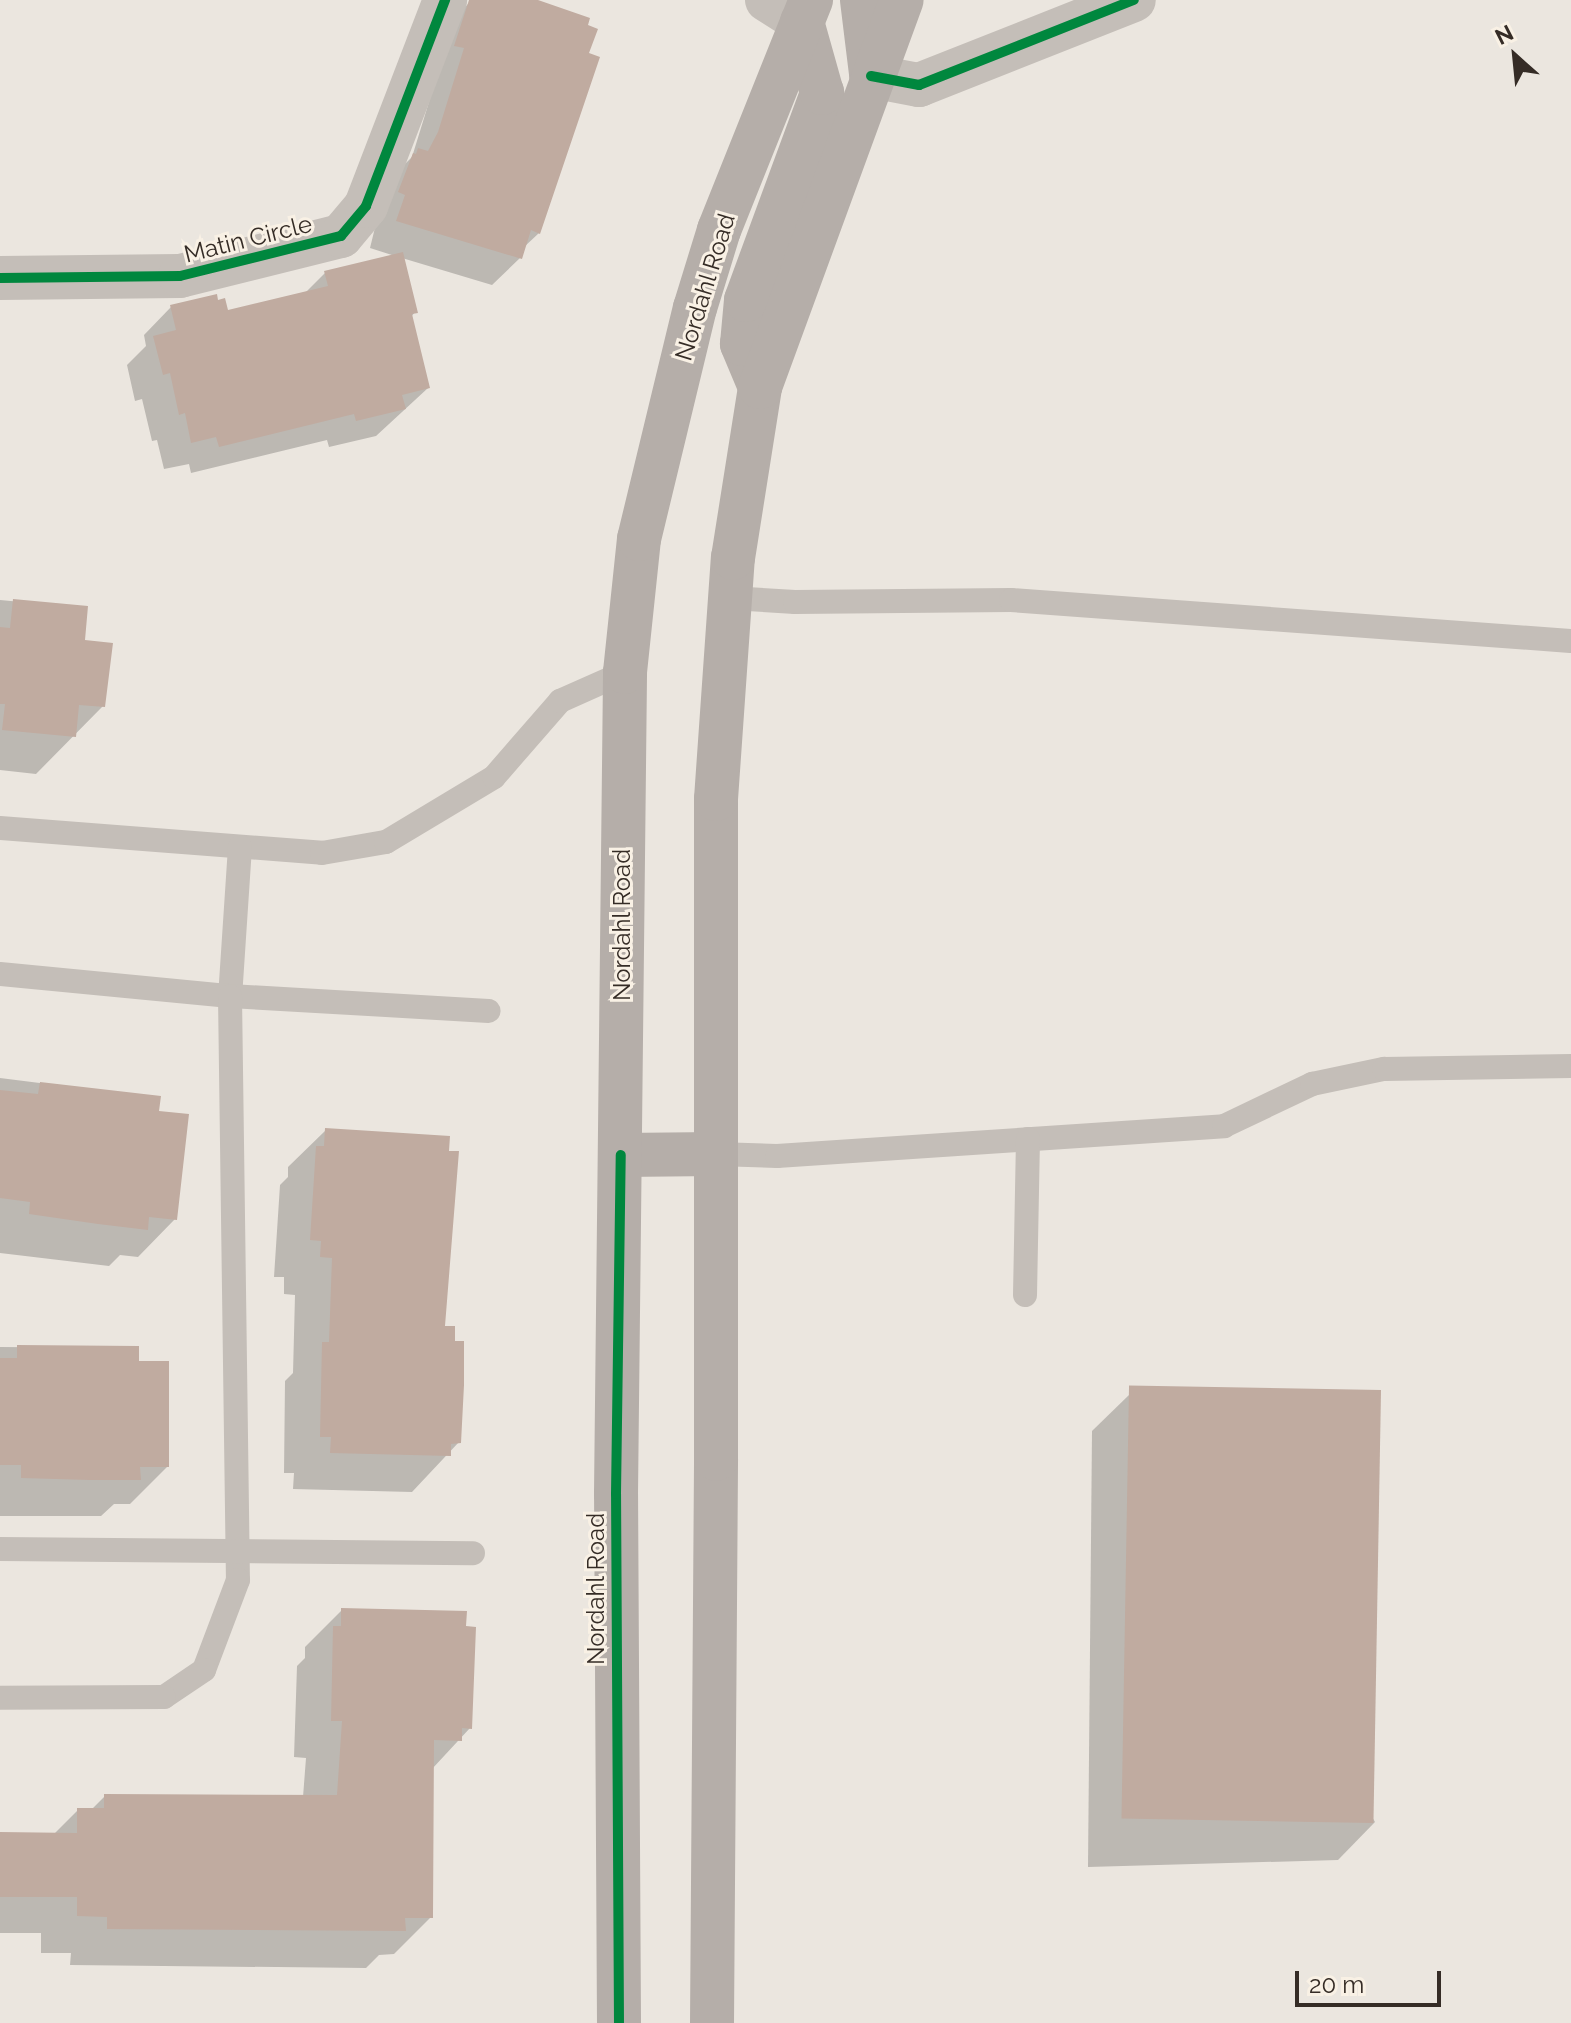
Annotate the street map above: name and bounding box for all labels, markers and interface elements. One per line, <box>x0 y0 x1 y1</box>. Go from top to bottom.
north arrow <box>1475 16 1555 96</box>
text: N <box>1491 19 1517 50</box>
street label: Matin Circle <box>181 209 315 269</box>
street label: Nordahl Road <box>669 210 741 364</box>
street label: Nordahl Road <box>608 849 636 1001</box>
street label: Nordahl Road <box>582 1513 610 1665</box>
scale bar <box>1299 1955 1445 2005</box>
text: 20 m <box>1309 1970 1364 1999</box>

